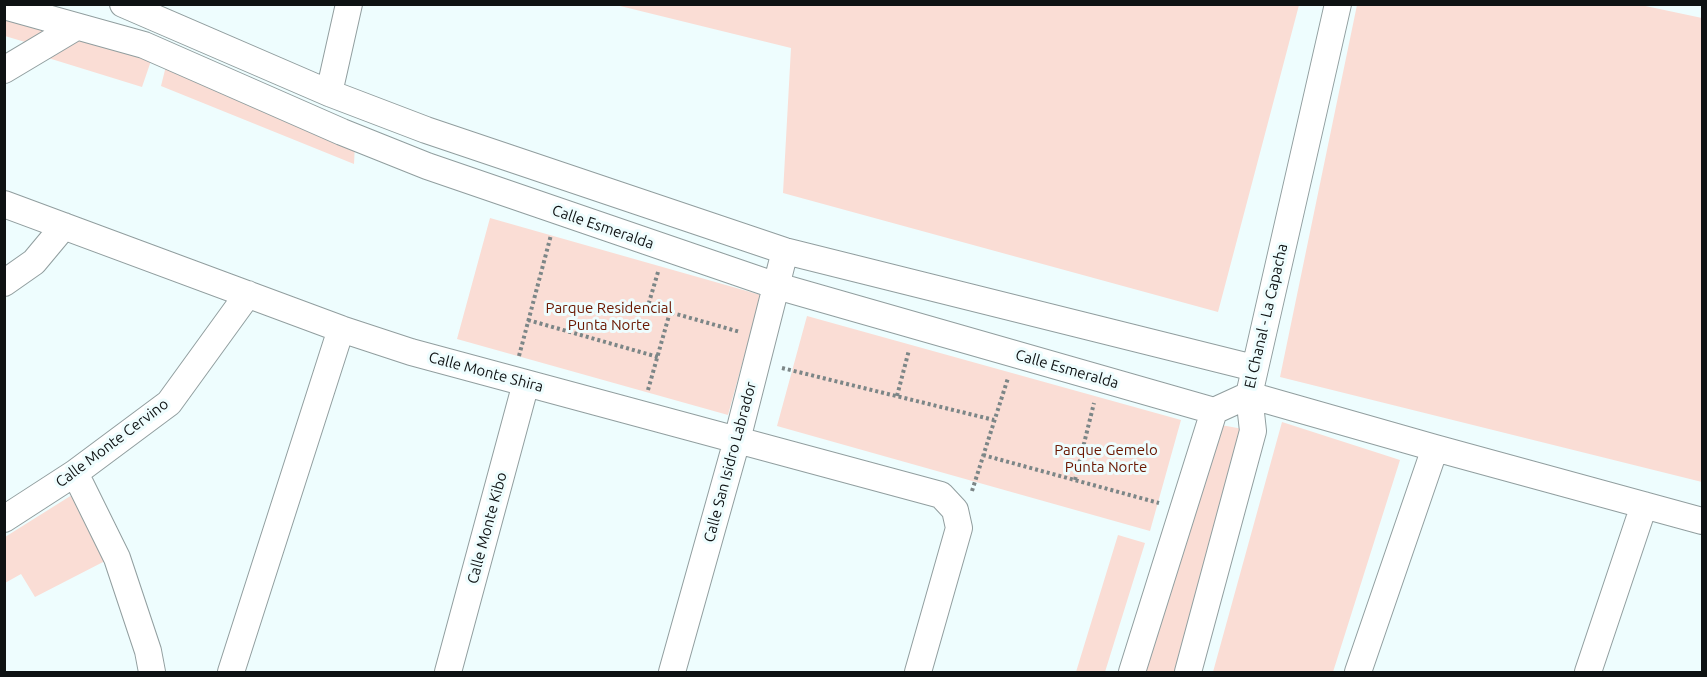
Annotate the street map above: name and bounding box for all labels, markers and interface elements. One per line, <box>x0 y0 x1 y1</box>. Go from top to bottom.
street label: Calle Esmeralda <box>550 201 656 253</box>
street label: El Chanal - La Capacha <box>1241 242 1291 390</box>
park label: Parque Residencial Punta Norte <box>546 299 672 334</box>
street label: Calle Esmeralda <box>1013 346 1121 392</box>
street label: Calle Monte Shira <box>427 348 545 396</box>
street label: Calle San Isidro Labrador <box>700 380 760 544</box>
street label: Calle Monte Cervino <box>52 395 172 491</box>
park label: Parque Gemelo Punta Norte <box>1054 441 1158 476</box>
street label: Calle Monte Kibo <box>463 470 511 586</box>

